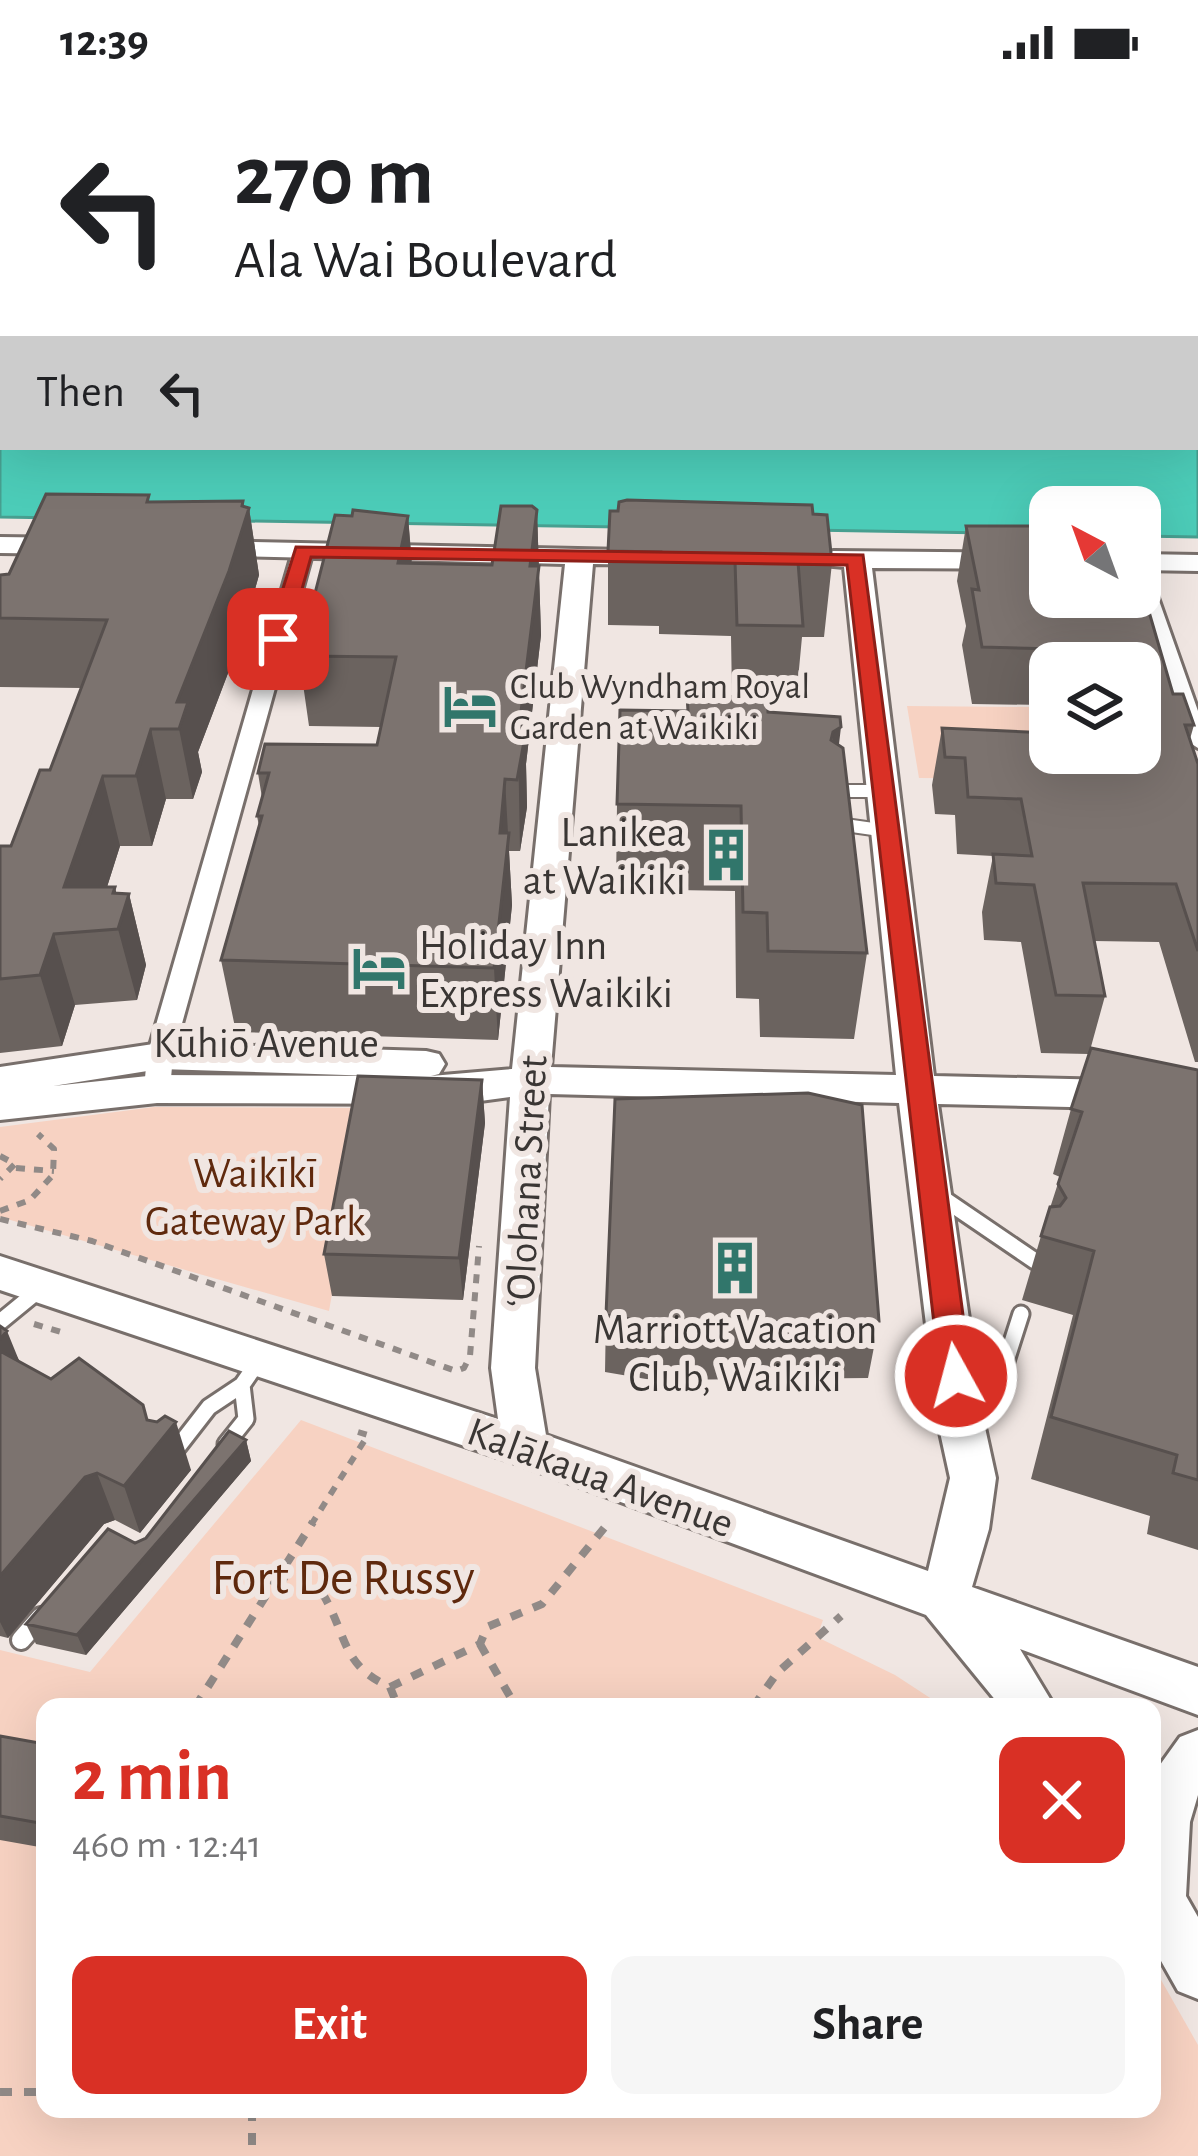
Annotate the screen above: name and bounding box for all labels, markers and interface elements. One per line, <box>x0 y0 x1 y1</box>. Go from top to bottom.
text: 12:39 <box>60 19 149 64</box>
icon: left <box>36 132 192 288</box>
text: 270 m <box>234 136 434 220</box>
text: Ala Wai Boulevard <box>234 234 617 288</box>
icon: left <box>149 360 215 426</box>
text: Then <box>36 370 125 415</box>
north arrow <box>1029 486 1161 618</box>
map controls <box>1029 486 1161 774</box>
pin <box>227 588 329 690</box>
icon: arrive <box>245 606 311 672</box>
button: layers <box>1029 642 1161 774</box>
place label: Club Wyndham Royal Garden at Waikiki <box>510 669 810 746</box>
hotel icon: Club Wyndham Royal Garden at Waikiki <box>441 677 499 735</box>
place label: Lanikea at Waikiki <box>523 812 686 902</box>
building icon: Lanikea at Waikiki <box>697 826 755 884</box>
place label: Holiday Inn Express Waikiki <box>419 925 673 1015</box>
hotel icon: Holiday Inn Express Waikiki <box>350 939 408 997</box>
street label: Kūhiō Avenue <box>153 1023 379 1065</box>
street label: ʻOlohana Street <box>499 1054 555 1308</box>
park label: Waikīkī Gateway Park <box>145 1153 365 1243</box>
building icon: Marriott Vacation Club, Waikiki <box>706 1239 764 1297</box>
place label: Marriott Vacation Club, Waikiki <box>593 1309 877 1399</box>
position arrow <box>893 1313 1019 1439</box>
street label: Kalākaua Avenue <box>462 1410 739 1545</box>
park label: Fort De Russy <box>211 1553 475 1604</box>
button: close <box>999 1737 1125 1863</box>
text: 2 min <box>72 1741 232 1813</box>
text: 460 m · 12:41 <box>72 1826 261 1865</box>
button: Exit <box>72 1956 587 2094</box>
button: Share <box>611 1956 1125 2094</box>

